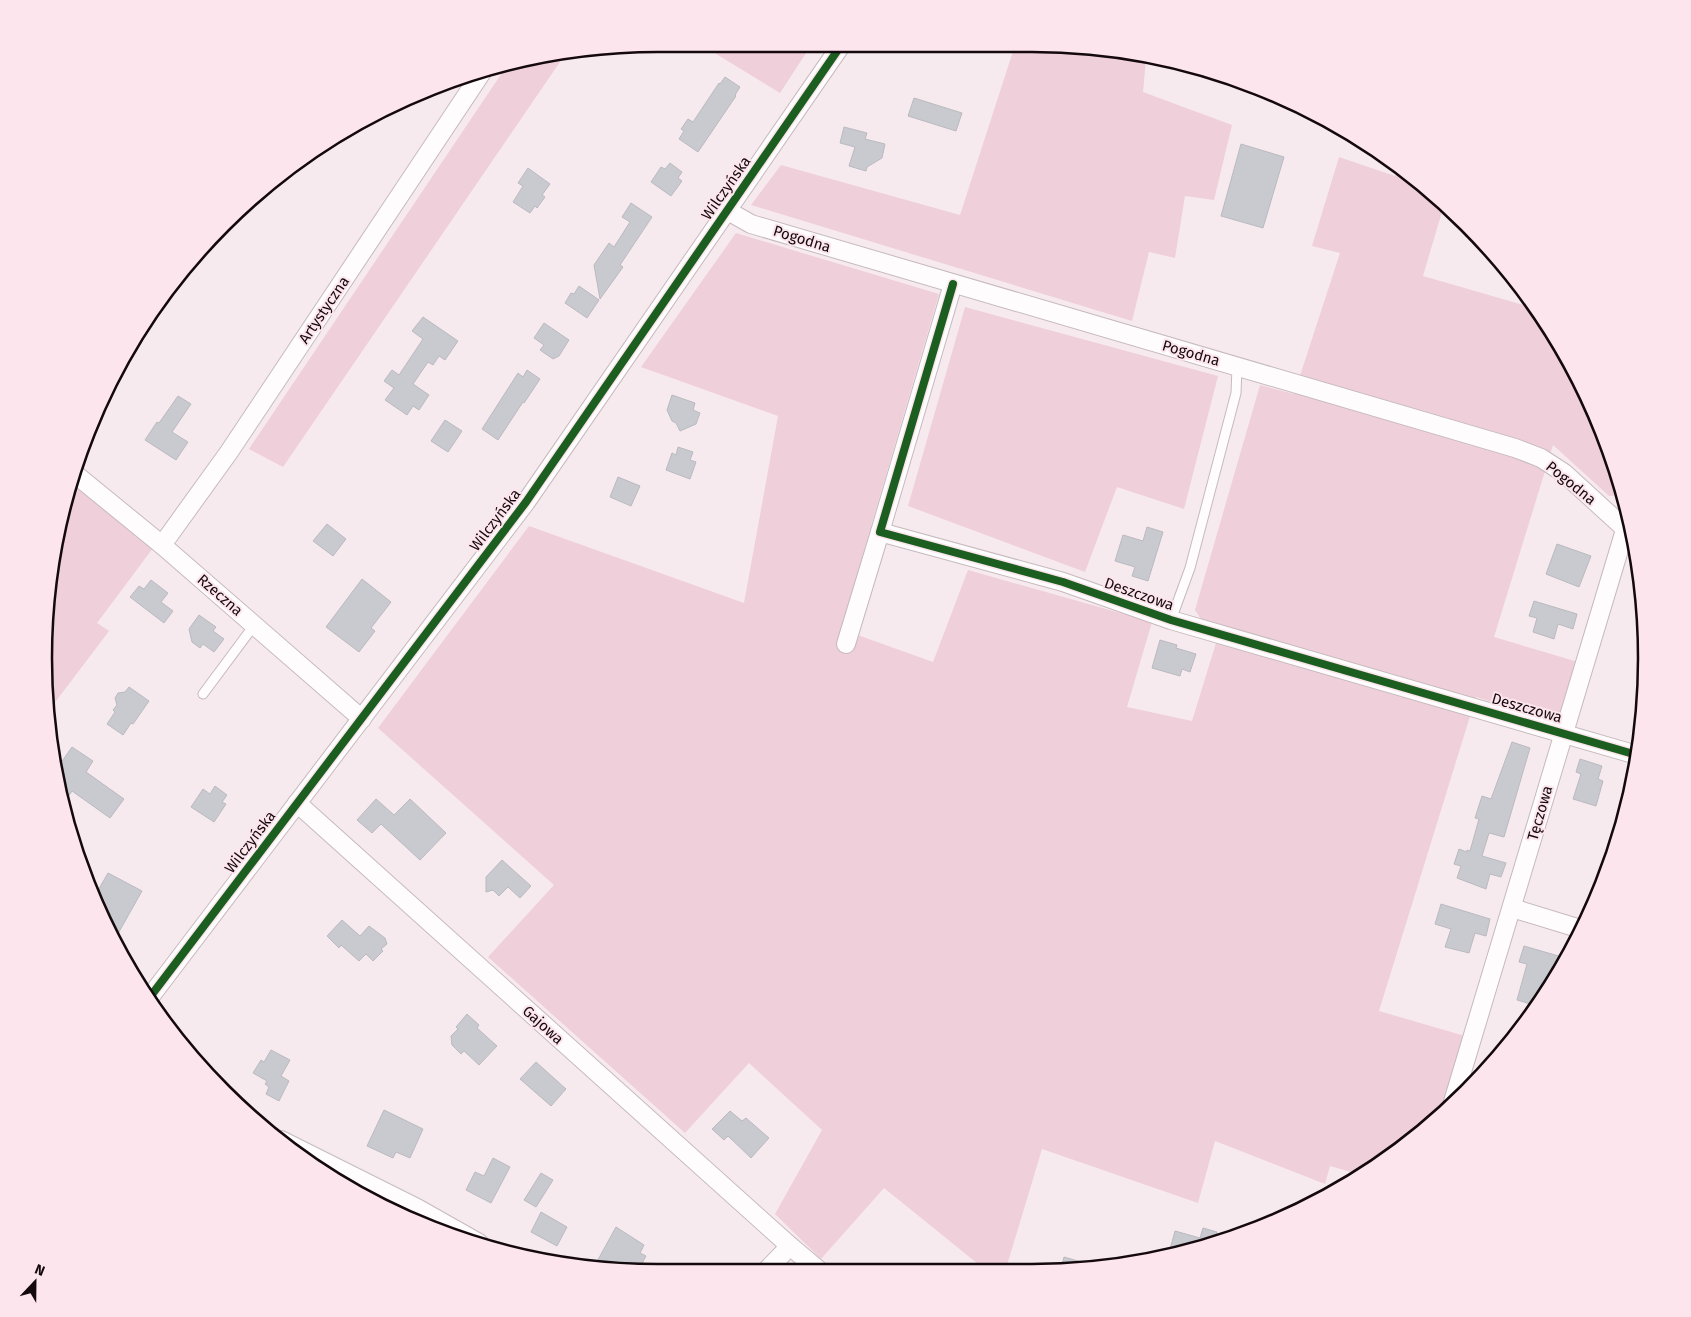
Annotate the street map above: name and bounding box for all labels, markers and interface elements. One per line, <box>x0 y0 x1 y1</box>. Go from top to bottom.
street label: Wilczyńska <box>698 153 754 223</box>
street label: Pogodna <box>771 222 833 256</box>
street label: Artystyczna <box>295 273 353 347</box>
street label: Pogodna <box>1160 336 1222 370</box>
street label: Pogodna <box>1542 457 1600 509</box>
street label: Wilczyńska <box>466 485 524 555</box>
street label: Rzeczna <box>194 570 246 620</box>
street label: Deszczowa <box>1102 574 1176 614</box>
street label: Deszczowa <box>1490 689 1564 727</box>
street label: Tęczowa <box>1524 783 1556 843</box>
street label: Wilczyńska <box>221 807 279 877</box>
street label: Gajowa <box>519 1002 567 1048</box>
north arrow <box>10 1257 60 1307</box>
text: N <box>32 1261 47 1280</box>

